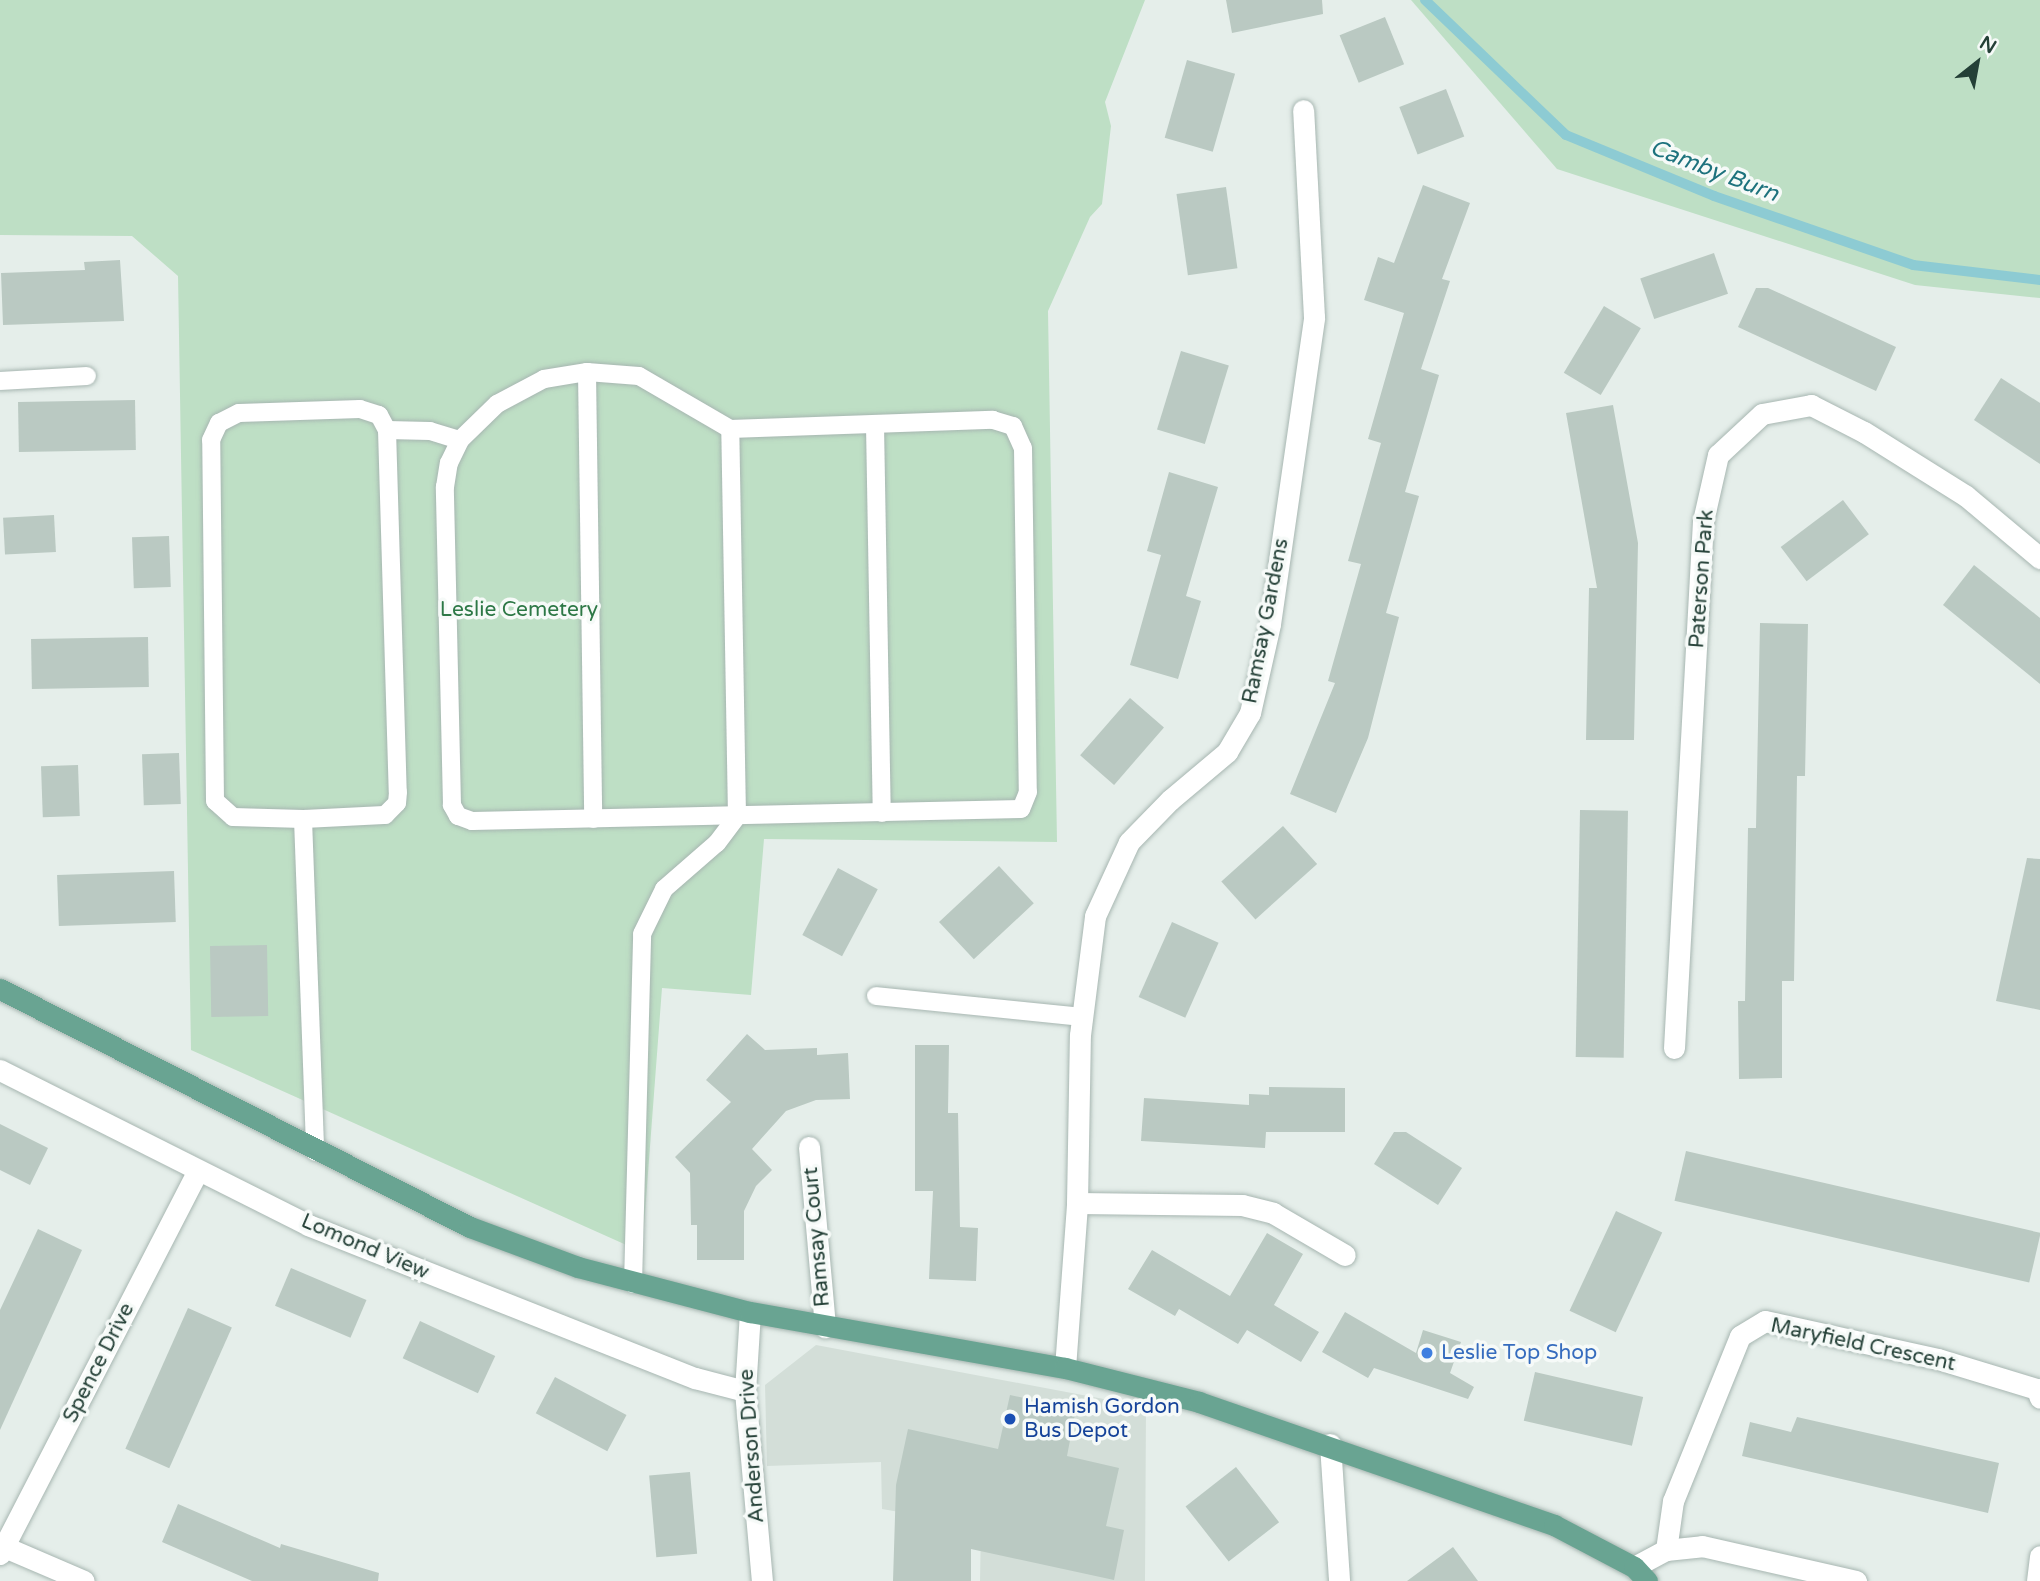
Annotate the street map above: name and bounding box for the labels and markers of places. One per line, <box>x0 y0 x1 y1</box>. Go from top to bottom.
place label: Leslie Top Shop <box>1441 1340 1597 1366</box>
marker: Leslie Top Shop <box>1419 1345 1435 1361</box>
place label: Hamish Gordon Bus Depot <box>1024 1394 1180 1444</box>
marker: Hamish Gordon Bus Depot <box>1002 1411 1018 1427</box>

